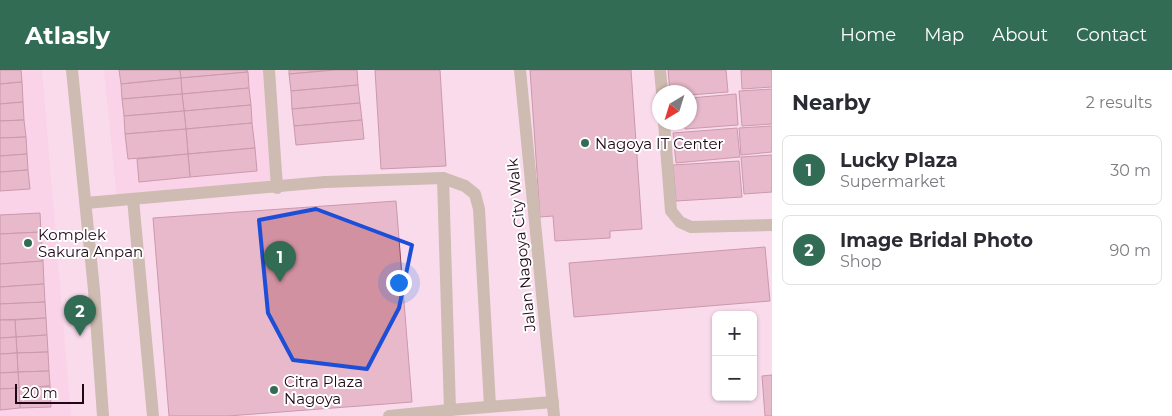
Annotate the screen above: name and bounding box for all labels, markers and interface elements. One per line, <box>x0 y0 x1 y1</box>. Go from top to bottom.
text: Atlasly <box>25 21 110 50</box>
text: Home <box>840 24 896 46</box>
text: Map <box>924 24 964 46</box>
text: About <box>992 24 1048 46</box>
text: Contact <box>1076 24 1147 46</box>
north arrow <box>652 85 697 130</box>
text: Nearby <box>792 90 871 115</box>
text: 2 results <box>1086 93 1152 112</box>
place label: Nagoya IT Center <box>595 134 724 153</box>
marker: Nagoya IT Center <box>579 137 591 149</box>
text: Lucky Plaza <box>840 149 958 172</box>
street label: Jalan Nagoya City Walk <box>502 157 540 334</box>
text: 1 <box>806 161 812 180</box>
text: 30 m <box>1110 161 1151 180</box>
text: Supermarket <box>840 172 946 191</box>
place label: Komplek Sakura Anpan <box>38 225 143 261</box>
text: Image Bridal Photo <box>840 229 1033 252</box>
marker: Komplek Sakura Anpan <box>22 237 34 249</box>
pin: 1 <box>264 241 296 282</box>
text: 2 <box>804 241 814 260</box>
text: 90 m <box>1109 241 1151 260</box>
text: Shop <box>840 252 882 271</box>
your location <box>386 270 412 296</box>
pin: 2 <box>64 295 96 336</box>
map controls <box>712 311 757 401</box>
button: + <box>712 311 757 356</box>
button: − <box>712 356 757 401</box>
place label: Citra Plaza Nagoya <box>284 372 363 408</box>
scale bar <box>15 381 84 404</box>
text: 20 m <box>22 384 58 402</box>
marker: Citra Plaza Nagoya <box>268 384 280 396</box>

